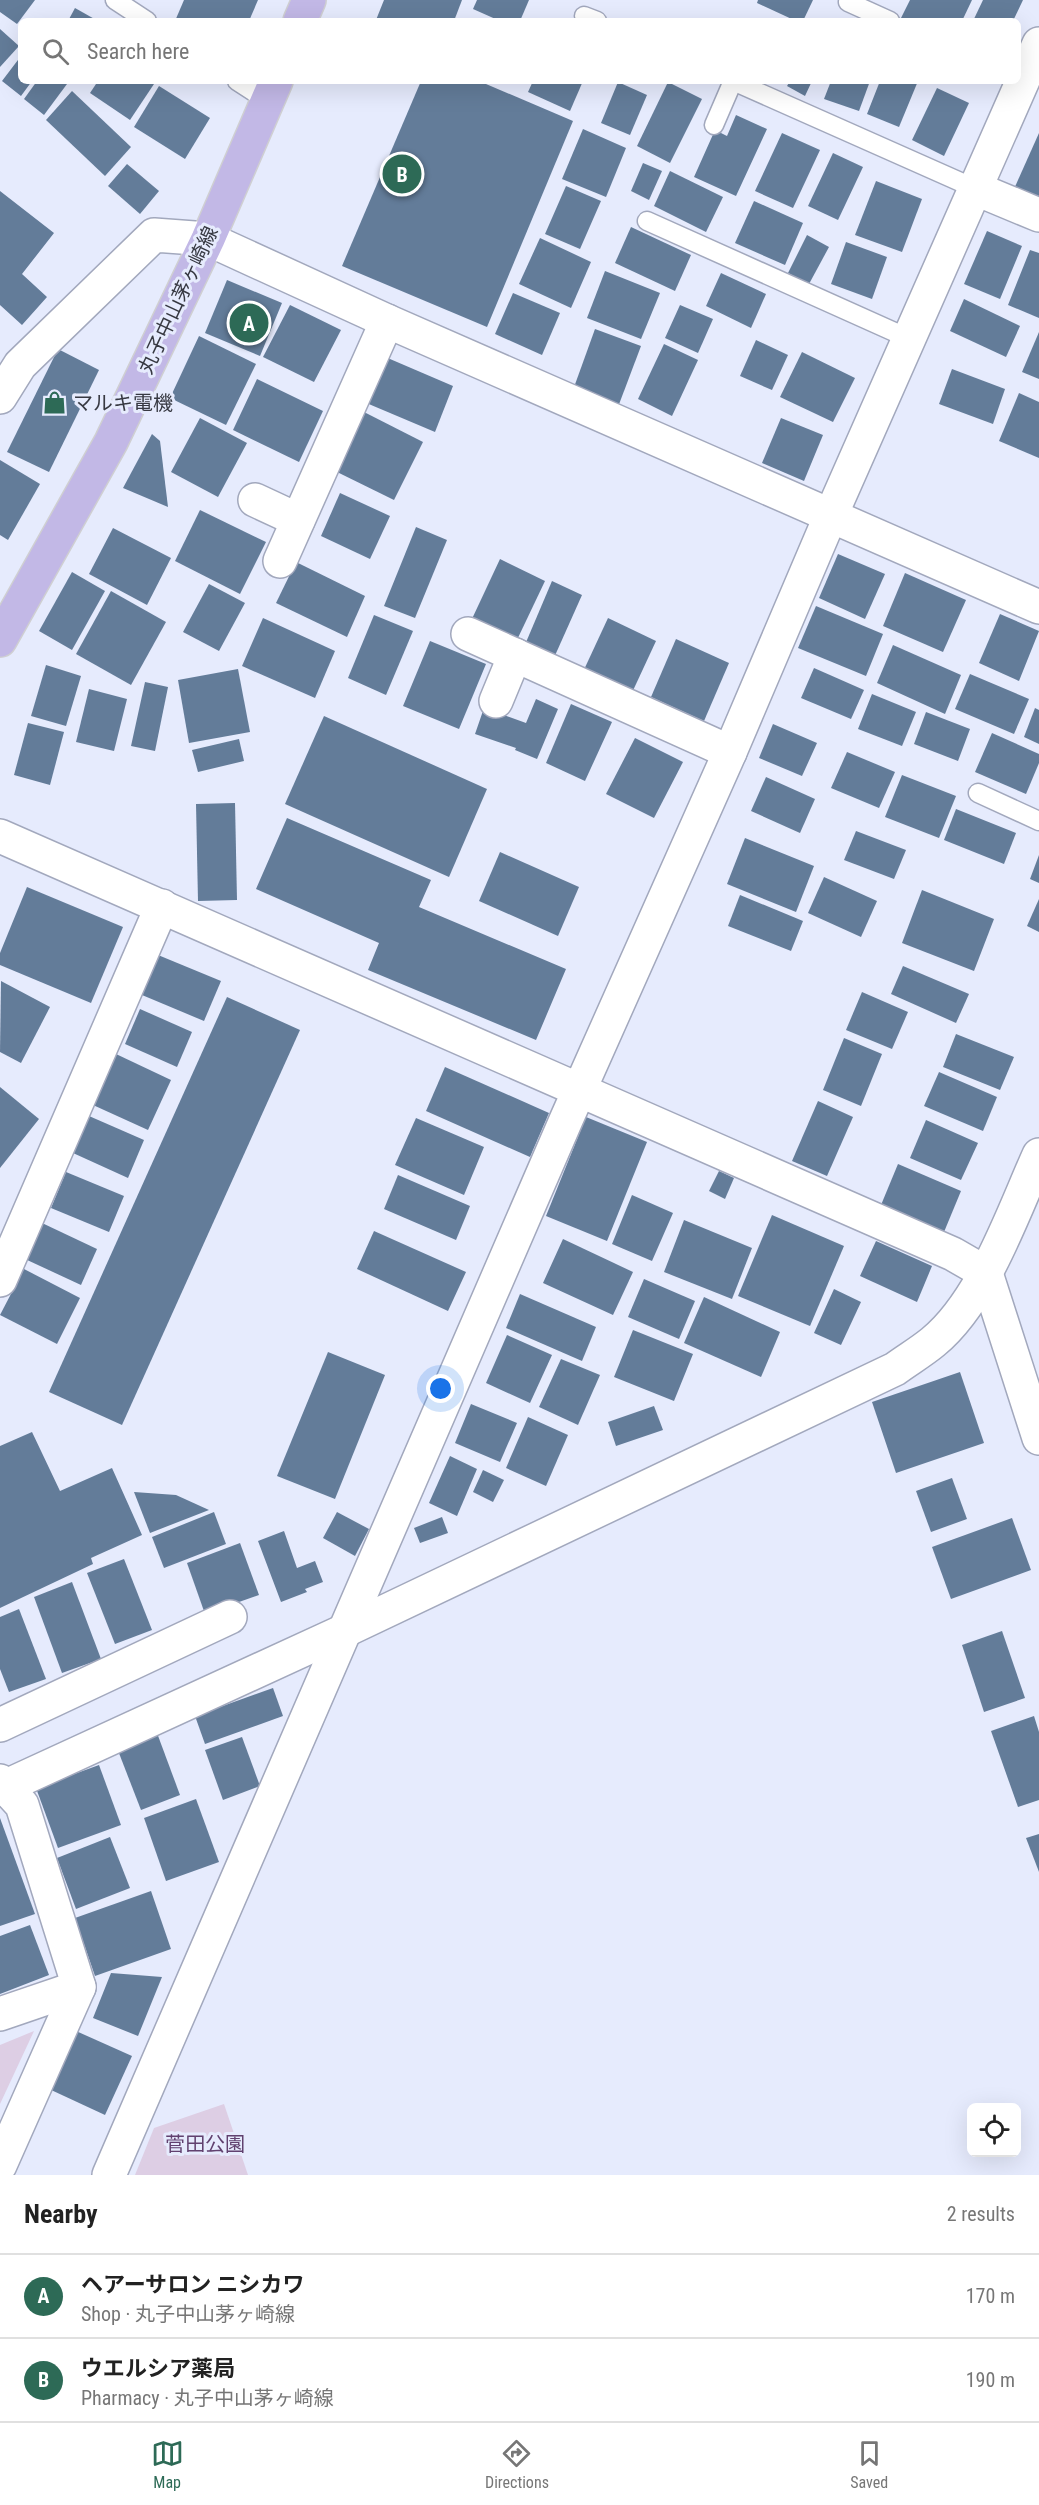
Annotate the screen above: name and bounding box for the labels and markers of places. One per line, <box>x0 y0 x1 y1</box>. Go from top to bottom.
pin: B <box>382 152 422 196</box>
pin: A <box>230 300 268 346</box>
shop icon: マルキ電機 <box>42 390 68 416</box>
place label: マルキ電機 <box>73 391 173 415</box>

